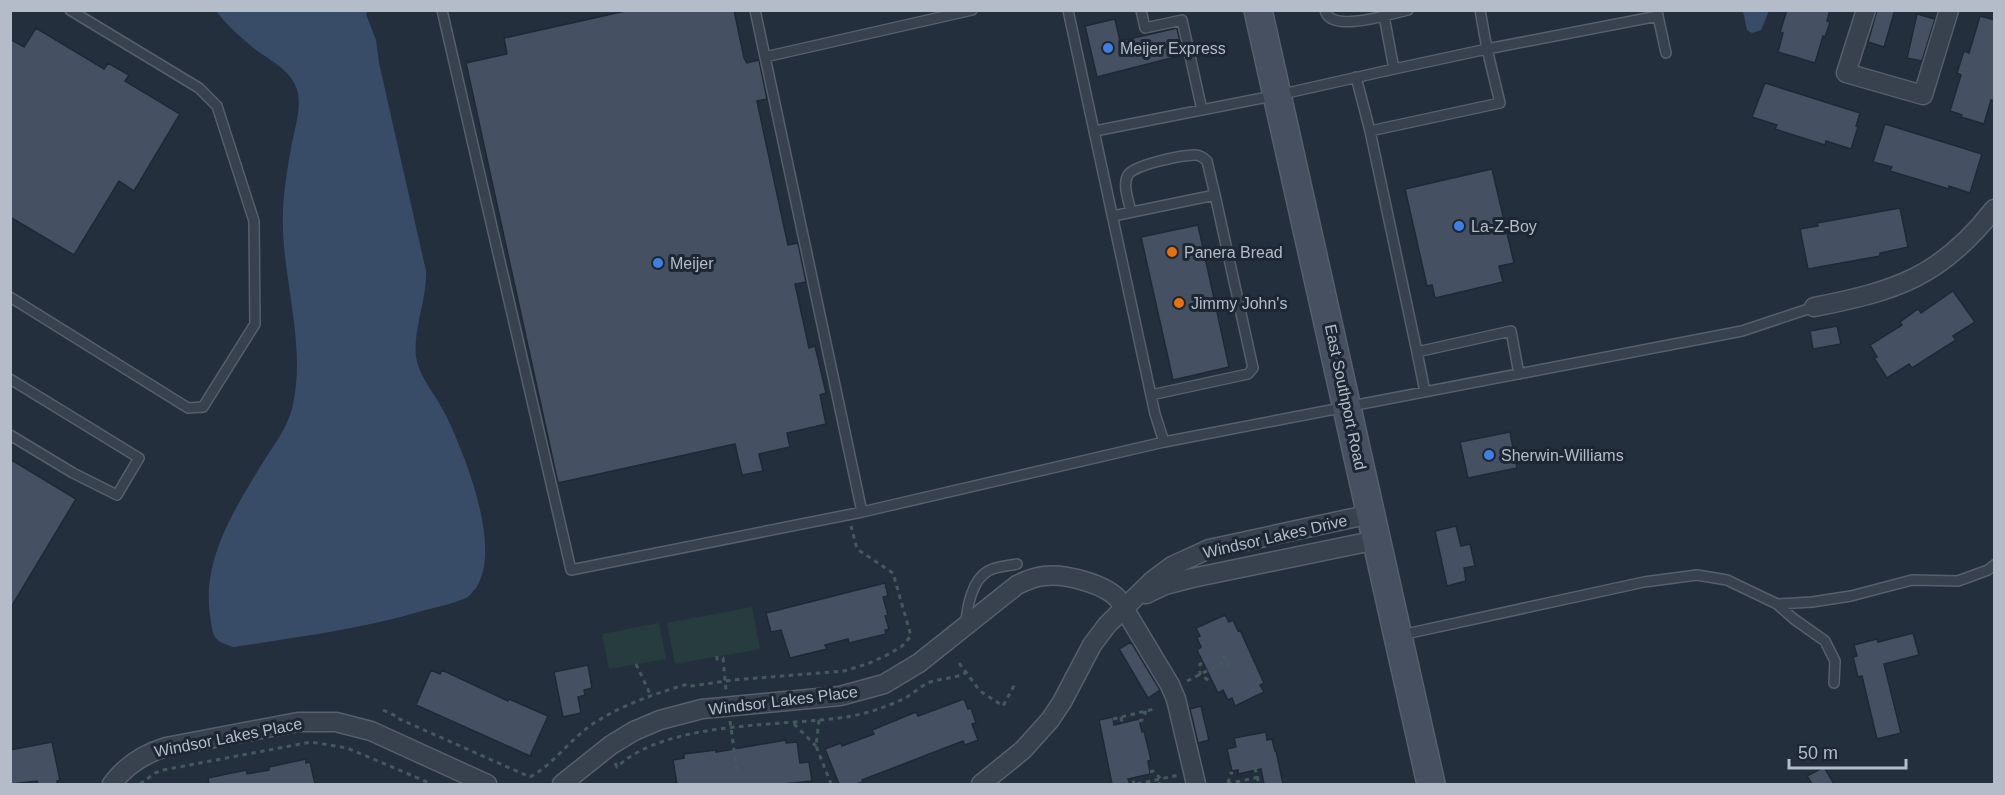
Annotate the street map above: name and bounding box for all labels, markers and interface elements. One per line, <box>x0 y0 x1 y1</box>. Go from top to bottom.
place label: Meijer Express <box>1120 40 1226 57</box>
marker: Meijer Express <box>1101 41 1115 55</box>
place label: La-Z-Boy <box>1471 218 1537 235</box>
marker: La-Z-Boy <box>1452 219 1466 233</box>
place label: Panera Bread <box>1184 244 1283 261</box>
marker: Panera Bread <box>1165 245 1179 259</box>
place label: Meijer <box>670 255 714 272</box>
marker: Meijer <box>651 256 665 270</box>
place label: Jimmy John's <box>1191 295 1287 312</box>
marker: Jimmy John's <box>1172 296 1186 310</box>
street label: East Southport Road <box>1322 323 1369 472</box>
place label: Sherwin-Williams <box>1501 447 1624 464</box>
marker: Sherwin-Williams <box>1482 448 1496 462</box>
street label: Windsor Lakes Drive <box>1201 512 1349 561</box>
street label: Windsor Lakes Place <box>707 683 859 718</box>
street label: Windsor Lakes Place <box>153 715 304 760</box>
scale bar <box>1789 732 1906 770</box>
text: 50 m <box>1798 743 1838 763</box>

